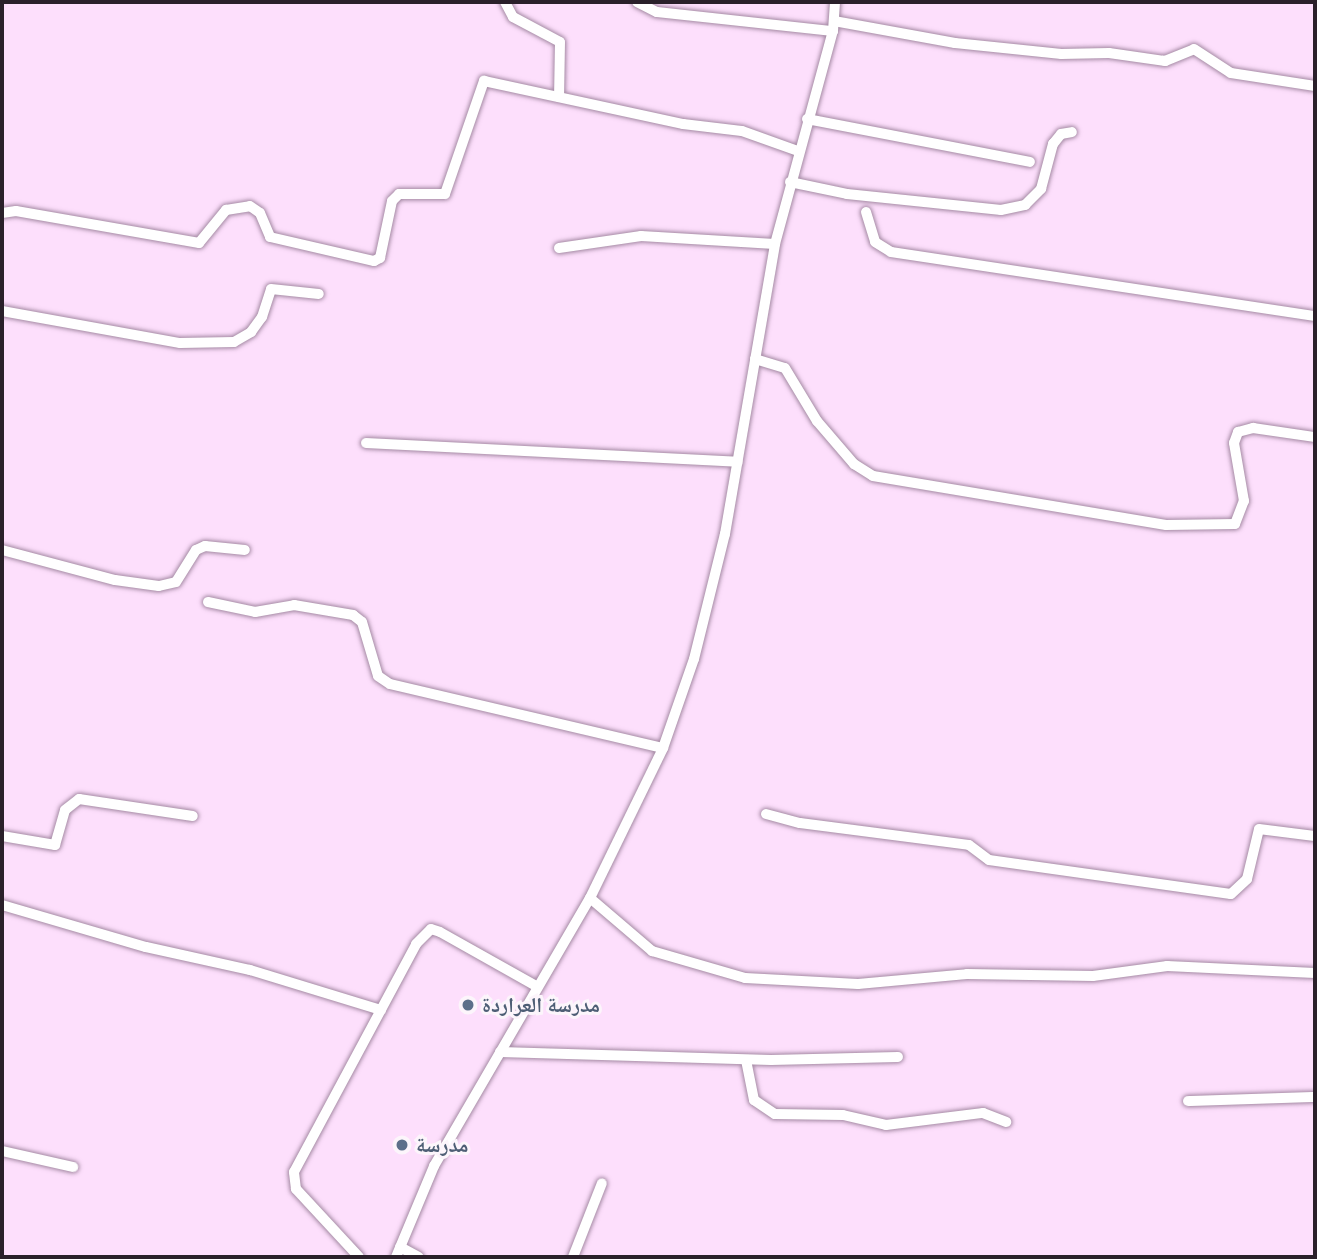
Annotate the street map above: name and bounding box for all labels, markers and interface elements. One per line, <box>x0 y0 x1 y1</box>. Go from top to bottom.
place label: مدرسة العراردة <box>482 992 600 1018</box>
marker: مدرسة العراردة <box>460 997 476 1013</box>
place label: مدرسة <box>416 1132 469 1158</box>
marker: مدرسة <box>394 1137 410 1153</box>

